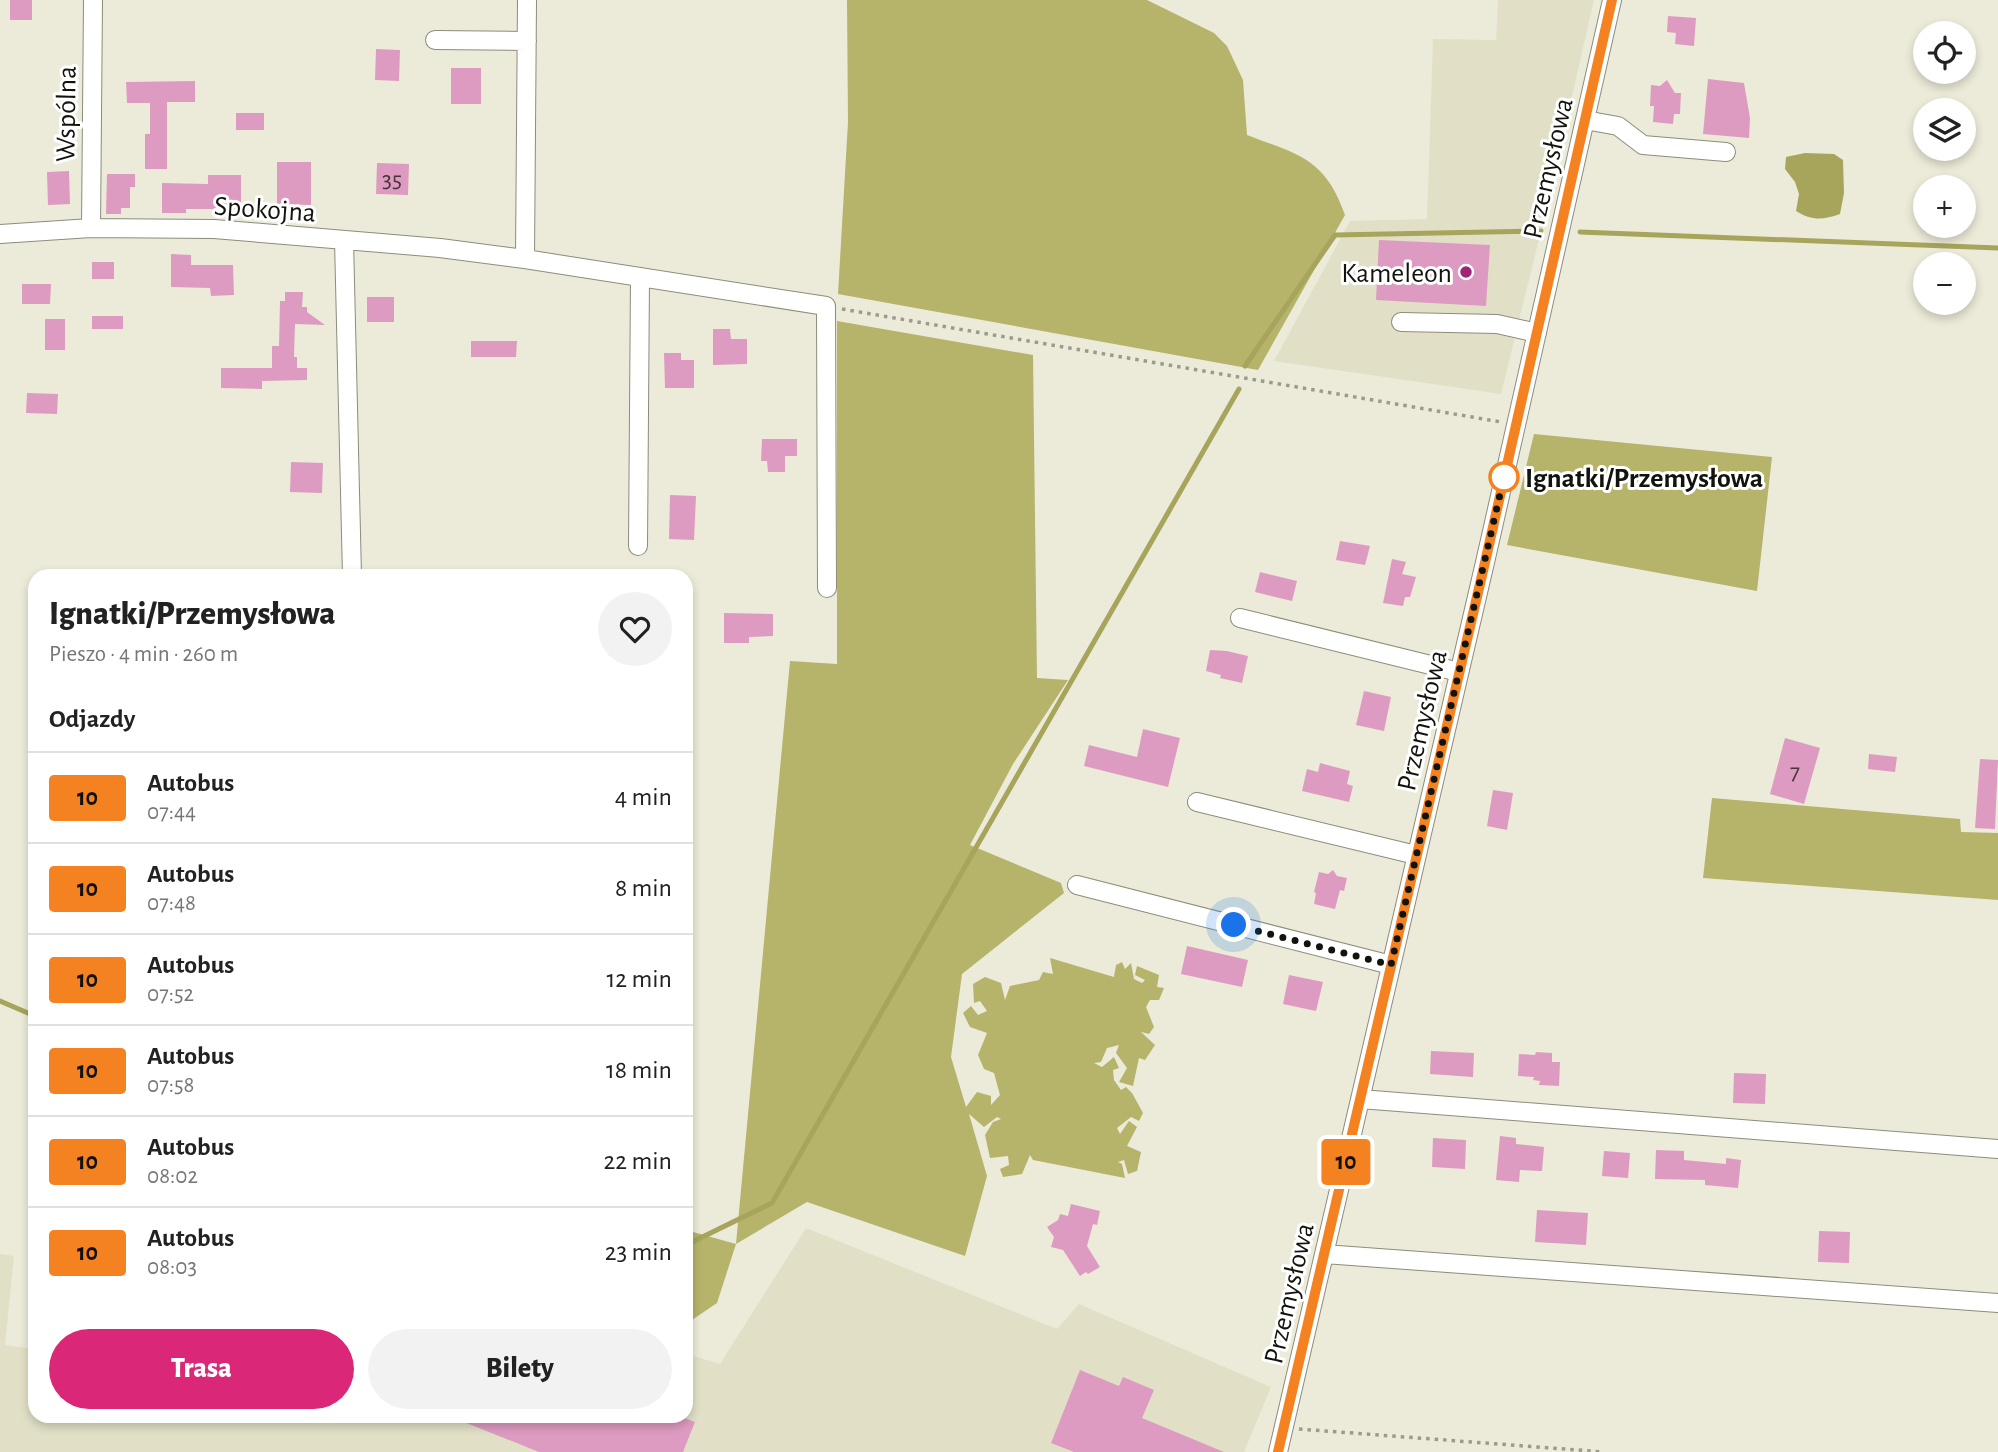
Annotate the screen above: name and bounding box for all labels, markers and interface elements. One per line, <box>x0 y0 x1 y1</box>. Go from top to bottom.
map controls <box>1913 21 1976 315</box>
button: locate <box>1913 21 1976 84</box>
street label: Wspólna <box>52 66 82 162</box>
street label: Przemysłowa <box>1519 95 1579 241</box>
button: layers <box>1913 98 1976 161</box>
house number: 35 <box>382 168 402 192</box>
button: + <box>1913 175 1976 238</box>
street label: Spokojna <box>213 192 317 228</box>
button: − <box>1913 252 1976 315</box>
place label: Kameleon <box>1341 260 1452 288</box>
marker: Kameleon <box>1458 264 1474 280</box>
marker: Ignatki/Przemysłowa <box>1489 462 1519 492</box>
place label: Ignatki/Przemysłowa <box>1525 465 1763 493</box>
button: heart <box>598 592 672 666</box>
text: Ignatki/Przemysłowa <box>49 598 336 631</box>
text: Pieszo · 4 min · 260 m <box>49 643 238 666</box>
street label: Przemysłowa <box>1393 647 1453 793</box>
text: Odjazdy <box>49 706 135 732</box>
house number: 7 <box>1790 760 1800 784</box>
text: Autobus <box>147 770 234 796</box>
text: 4 min <box>615 784 672 810</box>
text: 10 <box>77 786 98 810</box>
text: 07:44 <box>147 801 196 824</box>
text: Autobus <box>147 861 234 887</box>
text: 8 min <box>615 875 672 901</box>
text: 10 <box>77 877 98 901</box>
text: 07:48 <box>147 892 196 915</box>
your location <box>1216 907 1251 942</box>
text: Autobus <box>147 952 234 978</box>
text: 12 min <box>606 966 672 992</box>
text: 10 <box>77 968 98 992</box>
text: 07:52 <box>147 983 194 1006</box>
text: Autobus <box>147 1043 234 1069</box>
text: 18 min <box>606 1057 672 1083</box>
text: 10 <box>77 1059 98 1083</box>
text: 07:58 <box>147 1074 195 1097</box>
text: Autobus <box>147 1134 234 1160</box>
line badge: 10 <box>1314 1139 1378 1185</box>
text: 22 min <box>604 1148 672 1174</box>
text: 10 <box>77 1150 98 1174</box>
text: 10 <box>1335 1150 1357 1174</box>
text: 08:02 <box>147 1165 198 1188</box>
street label: Przemysłowa <box>1260 1220 1320 1366</box>
text: Autobus <box>147 1225 234 1251</box>
text: 23 min <box>605 1239 672 1265</box>
text: 10 <box>77 1241 98 1265</box>
text: 08:03 <box>147 1256 197 1279</box>
button: Trasa <box>49 1329 354 1409</box>
button: Bilety <box>368 1329 672 1409</box>

